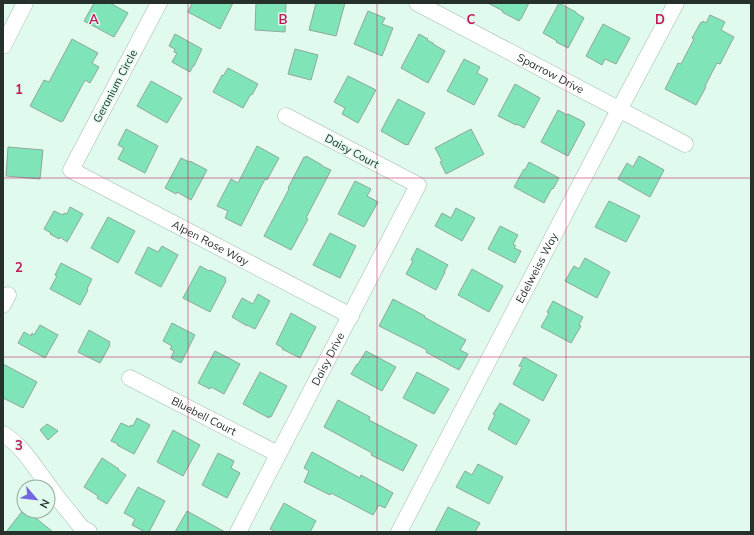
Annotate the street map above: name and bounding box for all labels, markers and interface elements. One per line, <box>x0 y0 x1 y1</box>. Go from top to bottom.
text: A <box>89 11 99 27</box>
text: B <box>279 11 288 27</box>
text: C <box>467 11 476 27</box>
text: D <box>655 11 665 27</box>
street label: Geranium Circle <box>90 47 140 125</box>
street label: Sparrow Drive <box>515 50 586 97</box>
text: 1 <box>15 81 23 97</box>
street label: Daisy Court <box>322 131 382 171</box>
street label: Alpen Rose Way <box>170 217 251 269</box>
street label: Edelweiss Way <box>513 230 561 305</box>
text: 2 <box>15 259 23 275</box>
street label: Daisy Drive <box>308 330 347 388</box>
street label: Bluebell Court <box>169 393 239 438</box>
text: 3 <box>15 437 23 453</box>
north arrow <box>16 479 56 519</box>
text: N <box>37 497 53 511</box>

